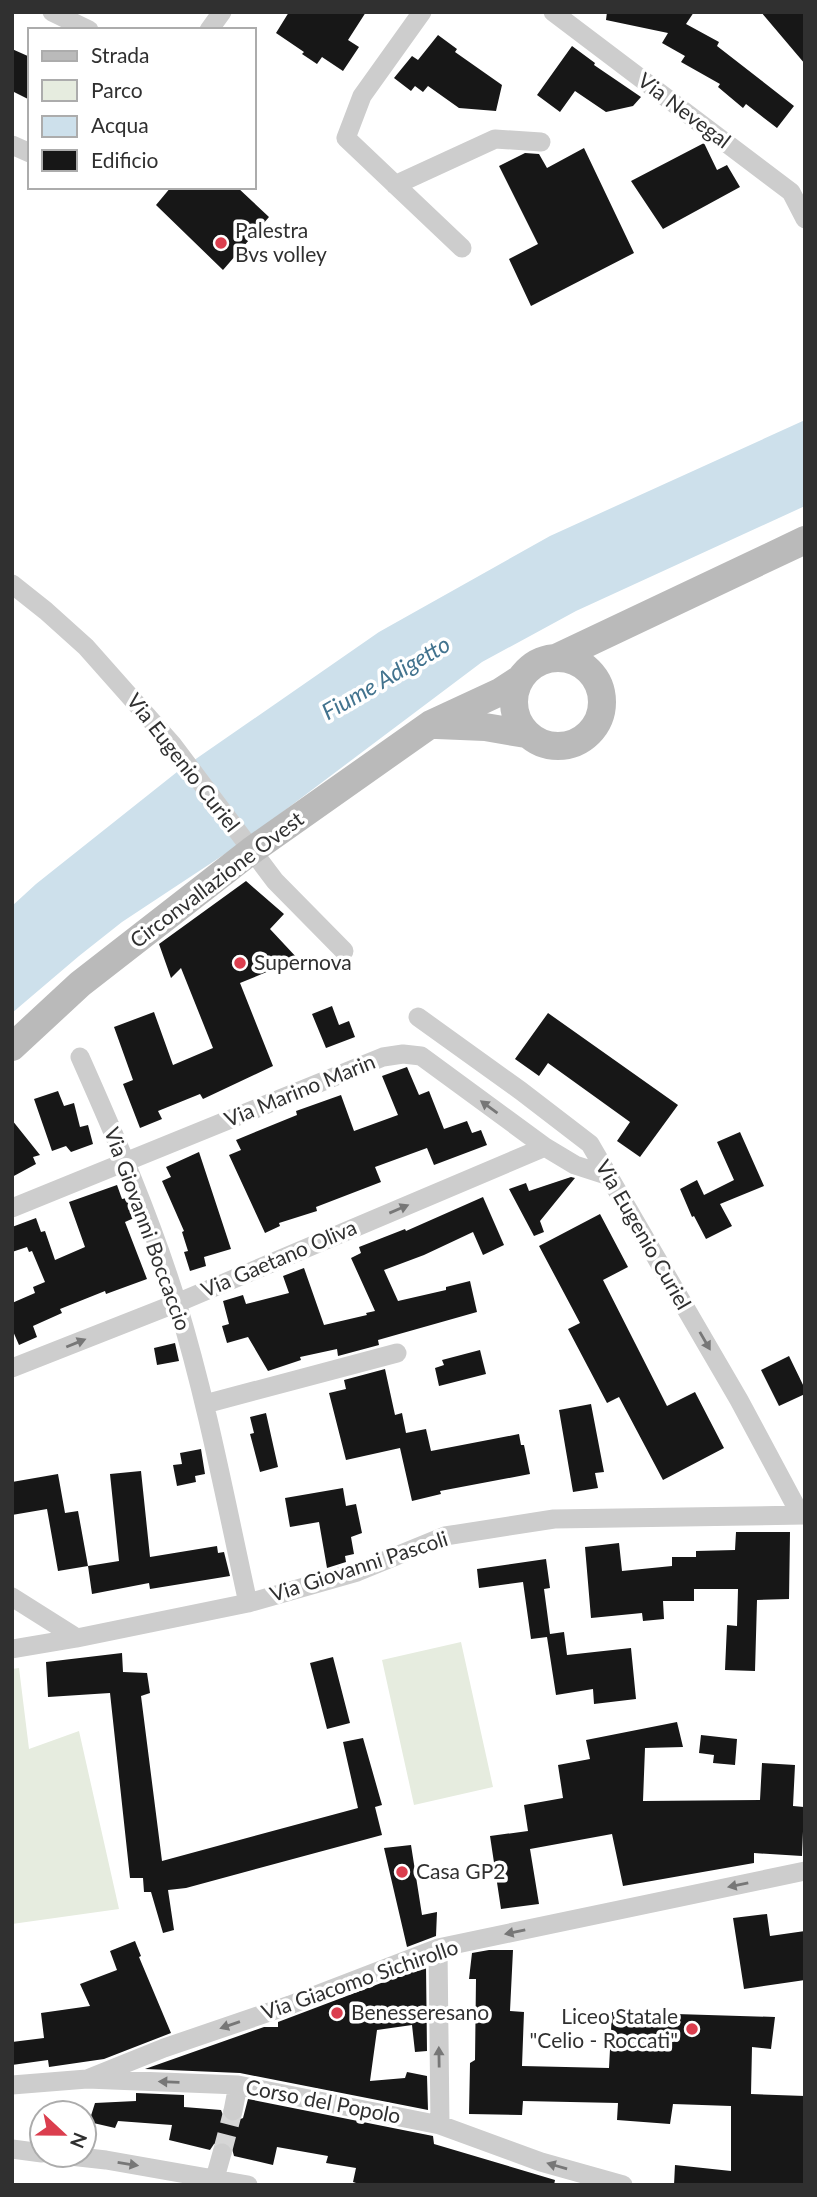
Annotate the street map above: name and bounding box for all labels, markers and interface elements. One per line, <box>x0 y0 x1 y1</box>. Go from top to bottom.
legend <box>28 28 256 189</box>
text: Strada <box>91 42 150 67</box>
street label: Via Nevegal <box>634 67 736 153</box>
text: Parco <box>91 77 143 102</box>
text: Acqua <box>91 112 149 137</box>
text: Edificio <box>91 147 159 172</box>
place label: Palestra Bvs volley <box>235 217 327 266</box>
marker: Palestra Bvs volley <box>213 235 229 251</box>
water label: Fiume Adigetto <box>316 629 455 725</box>
street label: Via Eugenio Curiel <box>122 688 246 836</box>
street label: Circonvallazione Ovest <box>124 805 308 952</box>
place label: Supernova <box>254 949 352 974</box>
marker: Supernova <box>232 955 248 971</box>
street label: Via Marino Marin <box>220 1048 378 1131</box>
one-way arrow <box>480 1100 499 1114</box>
street label: Via Giovanni Boccaccio <box>100 1124 197 1334</box>
street label: Via Eugenio Curiel <box>591 1155 697 1314</box>
one-way arrow <box>389 1203 409 1215</box>
street label: Via Gaetano Oliva <box>197 1214 360 1302</box>
one-way arrow <box>699 1332 711 1351</box>
one-way arrow <box>65 1337 86 1348</box>
street label: Via Giovanni Pascoli <box>267 1525 451 1606</box>
place label: Casa GP2 <box>416 1858 506 1883</box>
marker: Casa GP2 <box>394 1864 410 1880</box>
one-way arrow <box>727 1880 749 1891</box>
one-way arrow <box>504 1926 526 1937</box>
street label: Via Giacomo Sichirollo <box>258 1933 461 2024</box>
place label: Benesseresano <box>351 1999 489 2024</box>
place label: Liceo Statale "Celio - Roccati" <box>530 2003 678 2052</box>
marker: Benesseresano <box>329 2005 345 2021</box>
one-way arrow <box>219 2020 240 2030</box>
marker: Liceo Statale "Celio - Roccati" <box>684 2021 700 2037</box>
one-way arrow <box>434 2046 445 2068</box>
street label: Corso del Popolo <box>244 2073 403 2128</box>
one-way arrow <box>158 2076 180 2087</box>
north arrow <box>28 2099 98 2169</box>
text: N <box>66 2129 93 2152</box>
one-way arrow <box>118 2159 140 2170</box>
one-way arrow <box>546 2161 567 2171</box>

